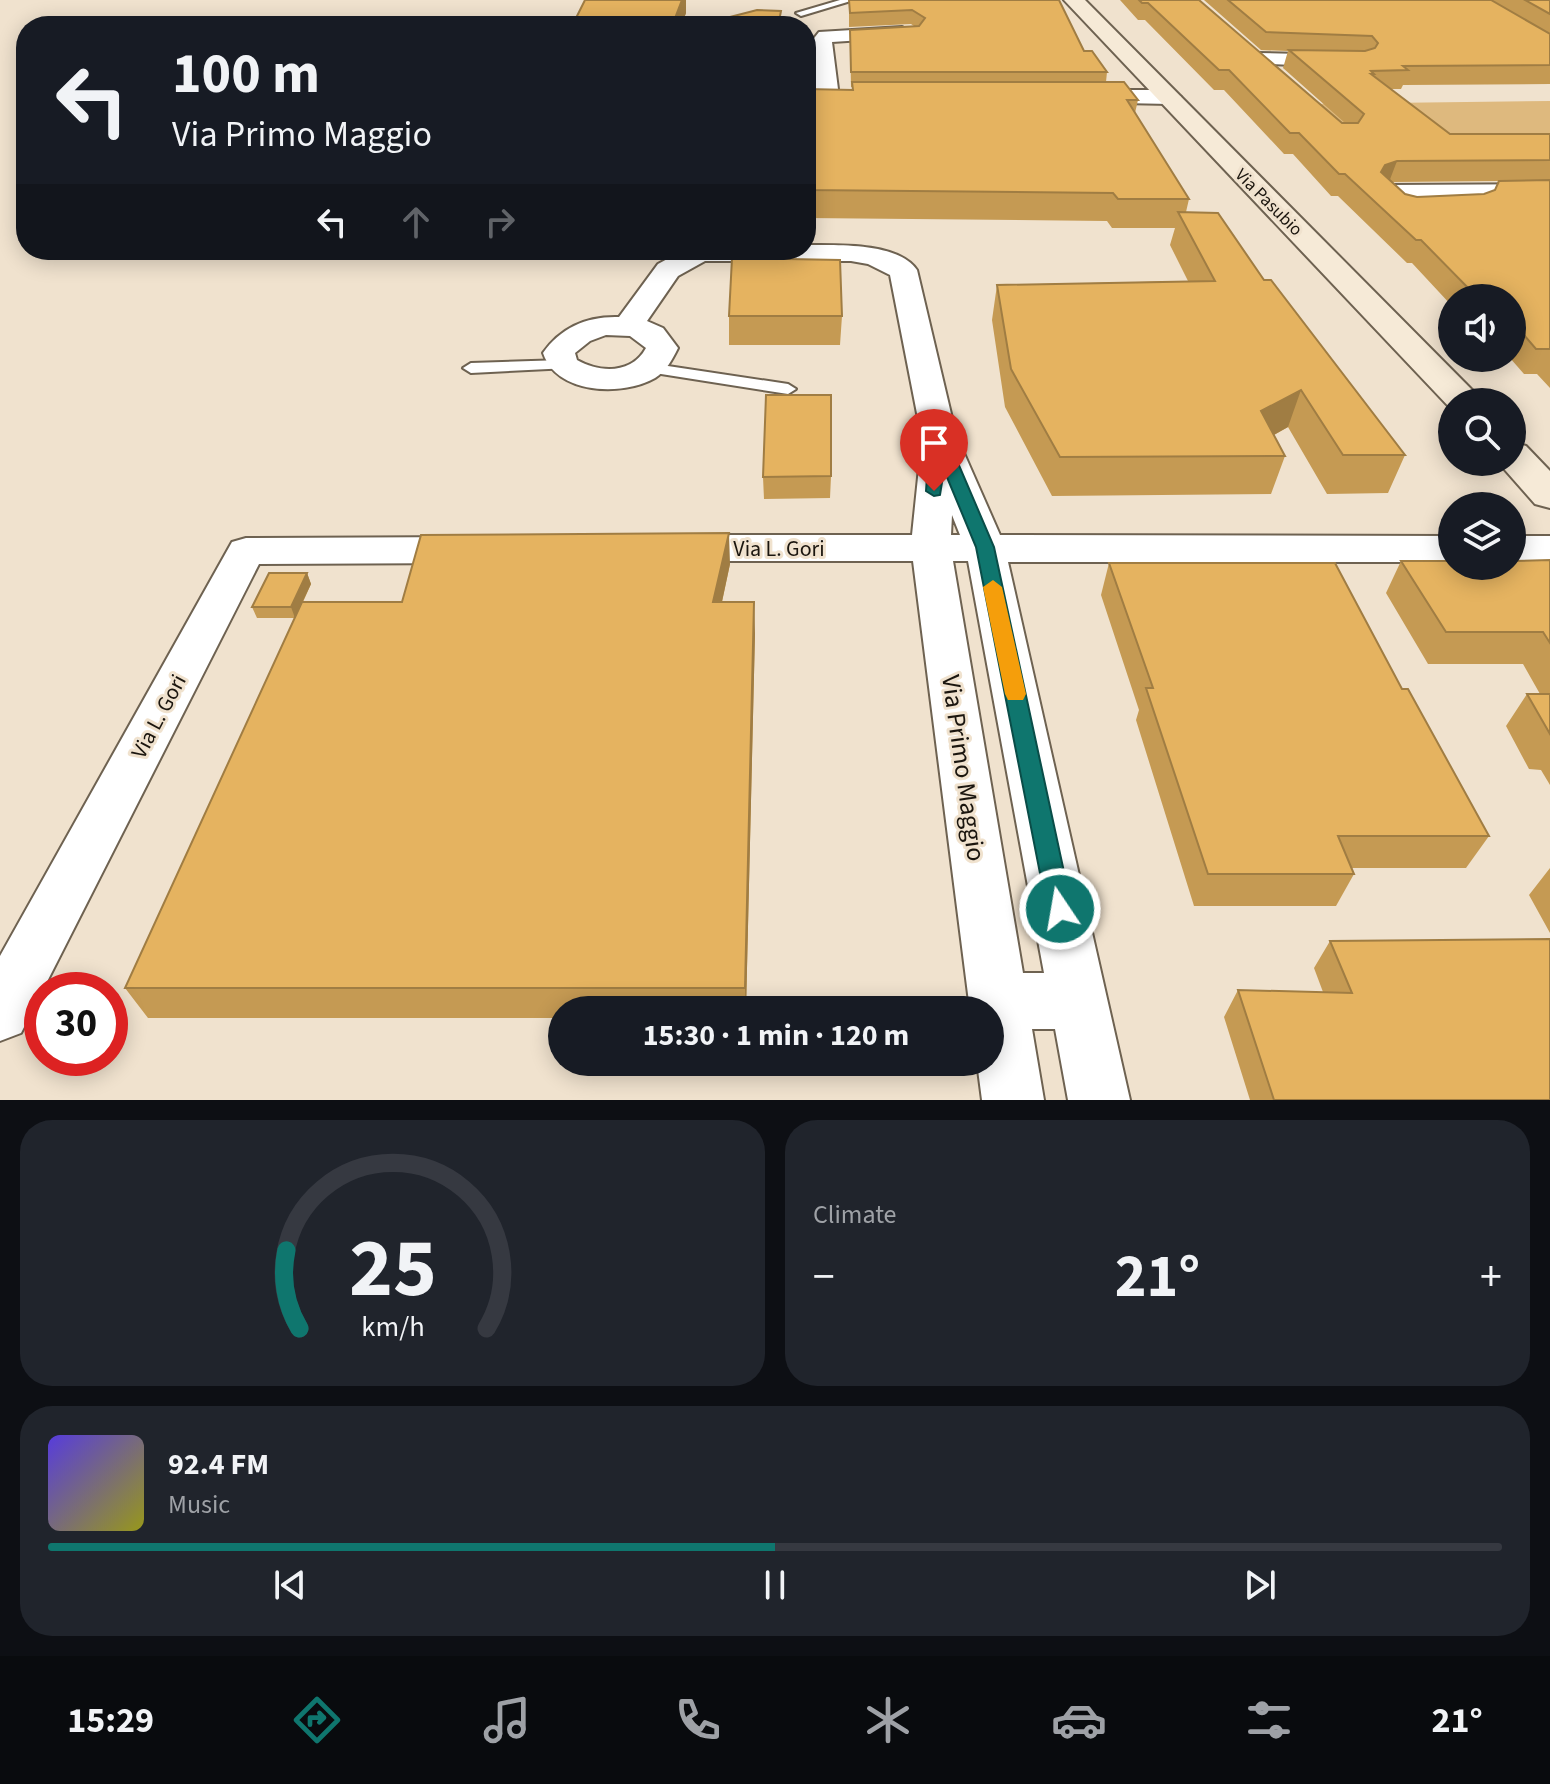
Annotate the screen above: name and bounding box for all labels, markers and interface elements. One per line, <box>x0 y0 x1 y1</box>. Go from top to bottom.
text: 100 m <box>172 35 320 114</box>
icon: left <box>40 48 144 152</box>
text: Via Primo Maggio <box>172 109 432 160</box>
street label: Via Pasubio <box>1229 163 1308 242</box>
icon: left <box>310 200 354 244</box>
icon: ahead <box>394 200 438 244</box>
icon: right <box>478 200 522 244</box>
map controls <box>1438 284 1526 580</box>
button: sound <box>1438 284 1526 372</box>
button: search <box>1438 388 1526 476</box>
pin <box>900 409 968 491</box>
icon: arrive <box>912 421 956 465</box>
button: layers <box>1438 492 1526 580</box>
street label: Via L. Gori <box>733 533 825 565</box>
street label: Via L. Gori <box>123 669 194 764</box>
street label: Via Primo Maggio <box>932 673 995 864</box>
position arrow <box>1018 867 1102 951</box>
speed limit sign: 30 <box>24 972 128 1076</box>
text: 15:30 · 1 min · 120 m <box>643 1014 909 1057</box>
text: Climate <box>813 1196 897 1233</box>
text: 25 <box>349 1210 436 1328</box>
text: 21° <box>1115 1235 1200 1320</box>
text: − <box>813 1246 835 1309</box>
text: + <box>1480 1246 1502 1309</box>
text: km/h <box>361 1307 424 1347</box>
text: 92.4 FM <box>168 1443 269 1486</box>
text: Music <box>168 1486 230 1523</box>
icon: previous <box>268 1563 312 1607</box>
icon: pause <box>753 1563 797 1607</box>
icon: next <box>1238 1563 1282 1607</box>
icon: directions <box>289 1692 345 1748</box>
icon: music <box>479 1692 535 1748</box>
icon: phone <box>670 1692 726 1748</box>
icon: climate <box>860 1692 916 1748</box>
icon: car <box>1051 1692 1107 1748</box>
icon: filters <box>1241 1692 1297 1748</box>
text: 15:29 <box>67 1695 154 1746</box>
text: 21° <box>1432 1695 1483 1746</box>

